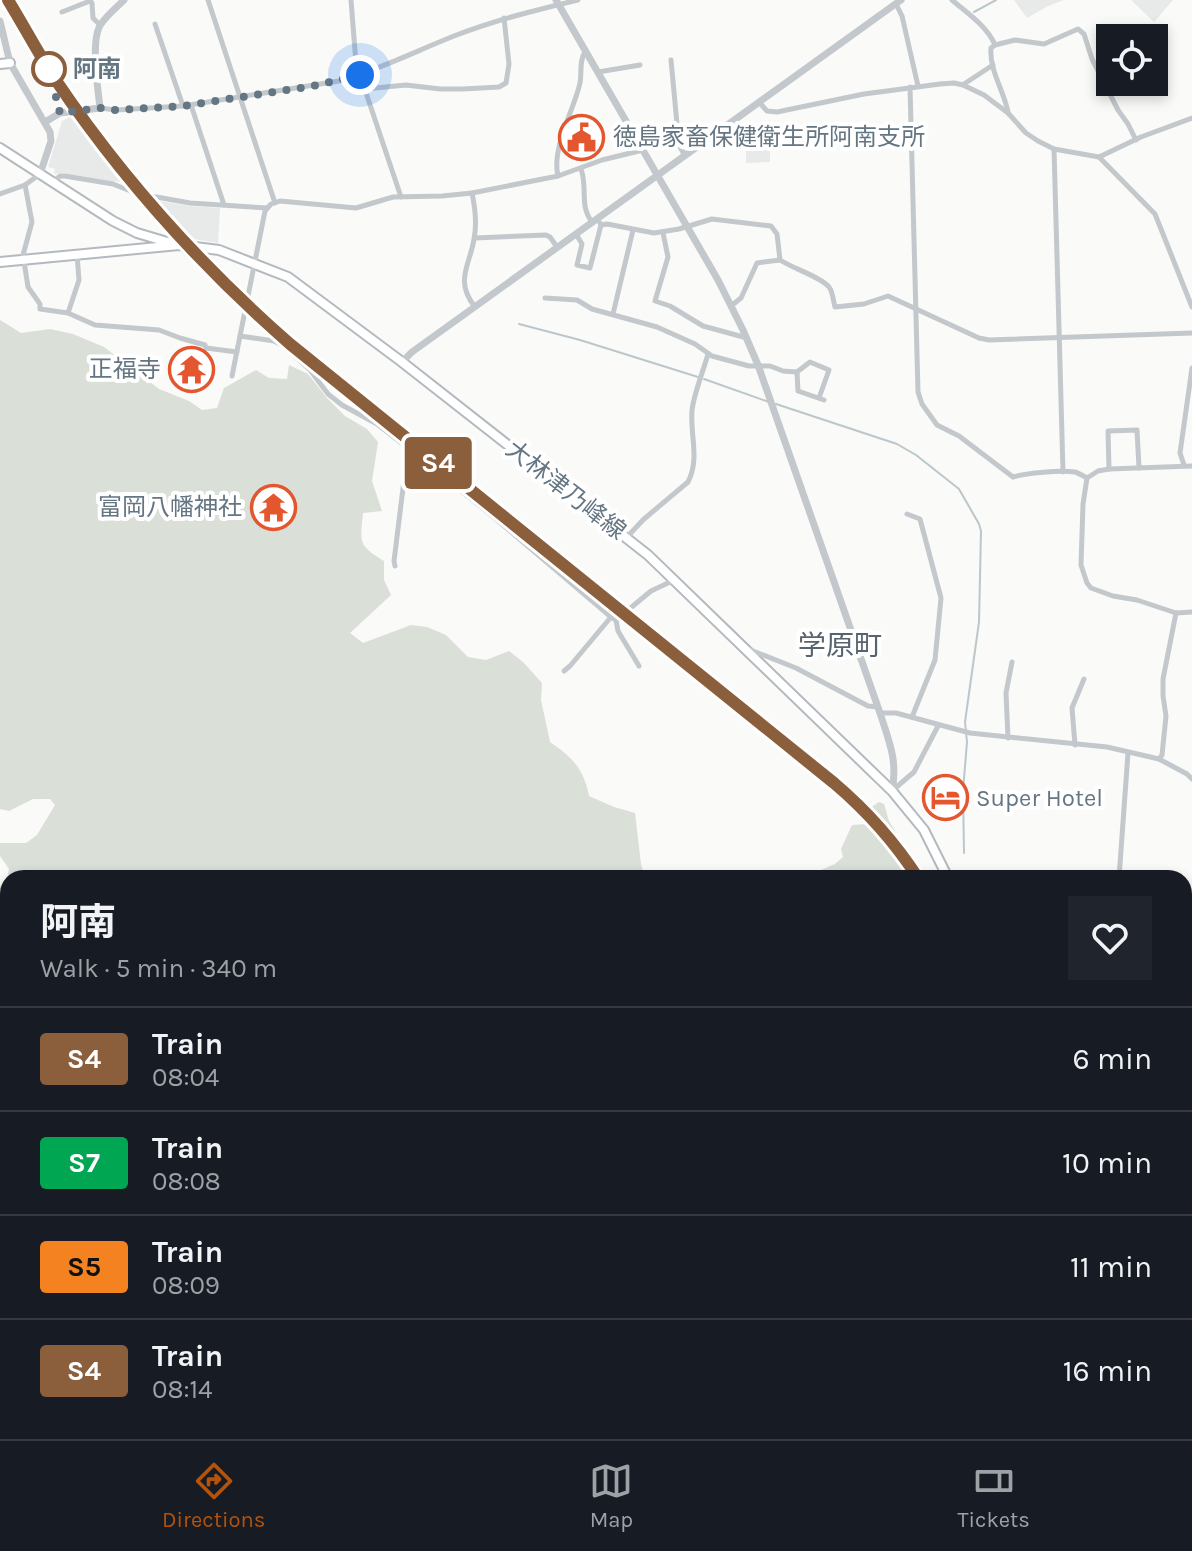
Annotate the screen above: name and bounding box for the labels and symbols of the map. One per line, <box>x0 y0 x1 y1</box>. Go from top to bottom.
marker: 阿南 <box>32 52 66 86</box>
place label: 阿南 <box>73 55 121 83</box>
your location <box>340 55 380 95</box>
public building icon: 徳島家畜保健衛生所阿南支所 <box>558 113 606 161</box>
place label: 徳島家畜保健衛生所阿南支所 <box>613 123 925 151</box>
temple icon: 正福寺 <box>168 345 216 393</box>
place label: 正福寺 <box>89 355 161 383</box>
street label: 大林津乃峰線 <box>501 435 631 545</box>
line badge: S4 <box>402 437 474 489</box>
temple icon: 富岡八幡神社 <box>249 483 297 531</box>
place label: 富岡八幡神社 <box>98 493 242 521</box>
district label: 学原町 <box>798 629 882 662</box>
hotel icon: Super Hotel <box>921 774 969 822</box>
place label: Super Hotel <box>976 784 1103 812</box>

